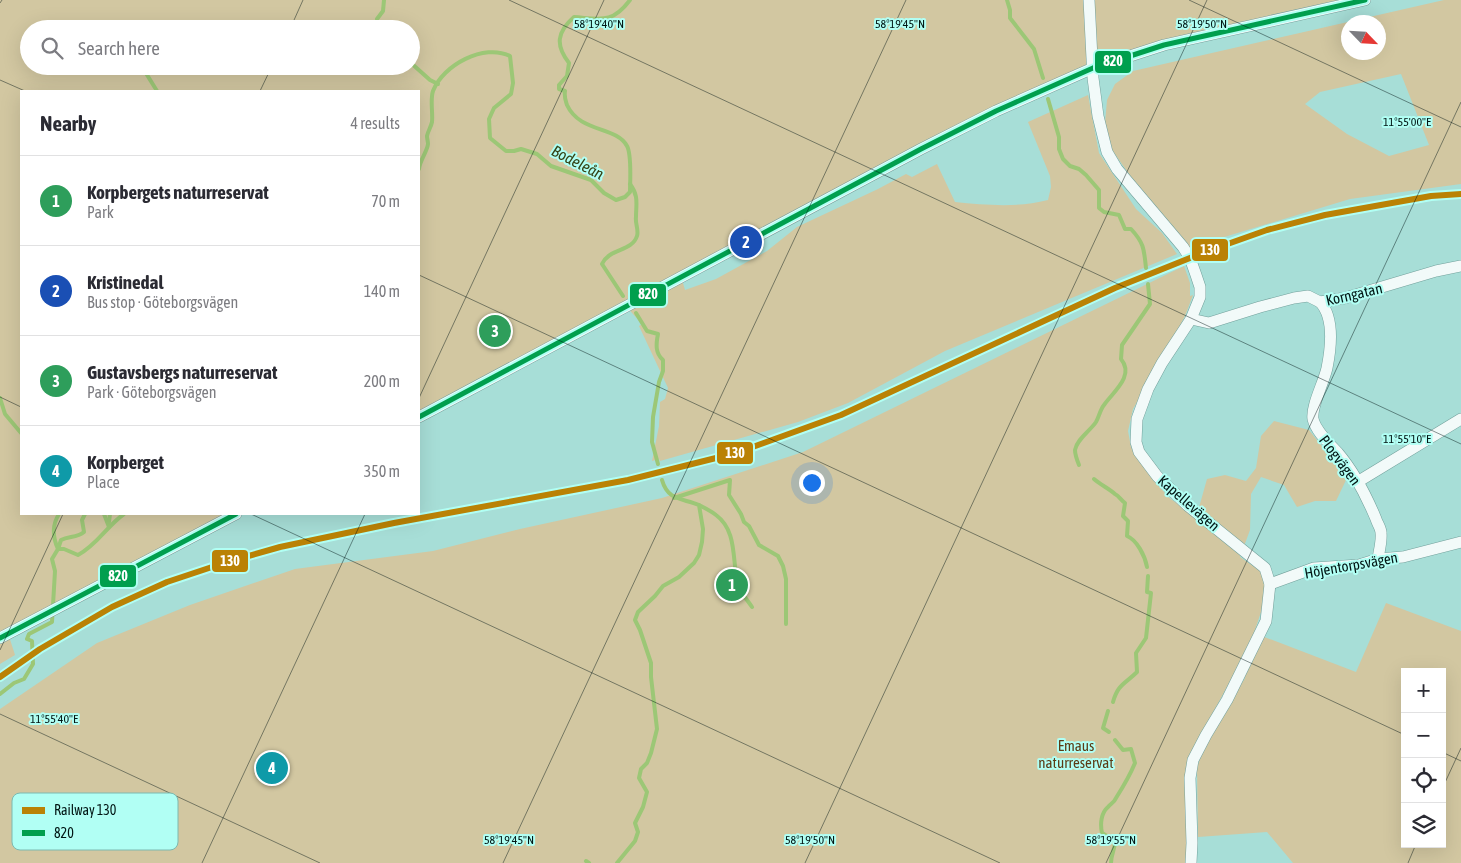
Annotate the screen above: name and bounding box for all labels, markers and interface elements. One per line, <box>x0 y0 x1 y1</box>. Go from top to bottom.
north arrow <box>1341 15 1386 60</box>
text: 58°19'40"N <box>574 17 624 31</box>
text: 58°19'45"N <box>875 17 925 31</box>
text: 58°19'50"N <box>1177 17 1227 31</box>
search box <box>20 20 420 75</box>
icon: search <box>38 34 66 62</box>
text: Search here <box>78 37 160 59</box>
line badge: 820 <box>1094 50 1132 74</box>
text: 820 <box>1103 53 1123 69</box>
text: Nearby <box>40 111 96 135</box>
text: 4 results <box>350 114 400 132</box>
text: 11°55'00"E <box>1383 115 1431 129</box>
water label: Bodeleån <box>549 141 607 183</box>
text: Korpbergets naturreservat <box>87 181 269 203</box>
text: 1 <box>52 192 60 210</box>
text: 70 m <box>371 192 400 210</box>
text: Park <box>87 203 114 221</box>
pin: 2 <box>730 223 762 261</box>
line badge: 130 <box>1191 238 1229 262</box>
text: 130 <box>1200 242 1220 258</box>
text: Kristinedal <box>87 271 163 293</box>
street label: Korngatan <box>1324 279 1384 309</box>
text: 2 <box>52 282 60 300</box>
text: 140 m <box>364 282 400 300</box>
line badge: 820 <box>629 283 667 307</box>
text: 820 <box>638 286 658 302</box>
text: Bus stop · Göteborgsvägen <box>87 293 238 311</box>
pin: 3 <box>479 312 511 350</box>
text: Gustavsbergs naturreservat <box>87 361 277 383</box>
text: 3 <box>52 372 60 390</box>
text: 200 m <box>364 372 400 390</box>
text: Park · Göteborgsvägen <box>87 383 217 401</box>
street label: Plogvägen <box>1316 432 1364 488</box>
text: 11°55'10"E <box>1383 432 1431 446</box>
line badge: 130 <box>716 441 754 465</box>
text: 130 <box>725 445 745 461</box>
text: Korpberget <box>87 451 164 473</box>
text: 4 <box>52 462 60 480</box>
text: 350 m <box>364 462 400 480</box>
your location <box>799 470 825 496</box>
street label: Kapellevägen <box>1155 472 1223 534</box>
text: Place <box>87 473 120 491</box>
street label: Höjentorpsvägen <box>1303 548 1399 582</box>
line badge: 130 <box>211 549 249 573</box>
text: 130 <box>220 553 240 569</box>
line badge: 820 <box>99 564 137 588</box>
pin: 1 <box>716 566 748 604</box>
text: 820 <box>108 568 128 584</box>
map controls <box>1401 668 1446 848</box>
button: + <box>1401 668 1446 713</box>
text: 11°55'40"E <box>30 712 78 726</box>
button: − <box>1401 713 1446 758</box>
park label: Emaus naturreservat <box>1038 737 1114 771</box>
pin: 4 <box>256 749 288 787</box>
button: locate <box>1401 758 1446 803</box>
legend <box>12 793 178 850</box>
text: Railway 130 <box>54 802 117 818</box>
button: layers <box>1401 803 1446 848</box>
text: 820 <box>54 825 74 841</box>
text: 58°19'45"N <box>484 833 534 847</box>
text: 58°19'50"N <box>785 833 835 847</box>
text: 58°19'55"N <box>1086 833 1136 847</box>

